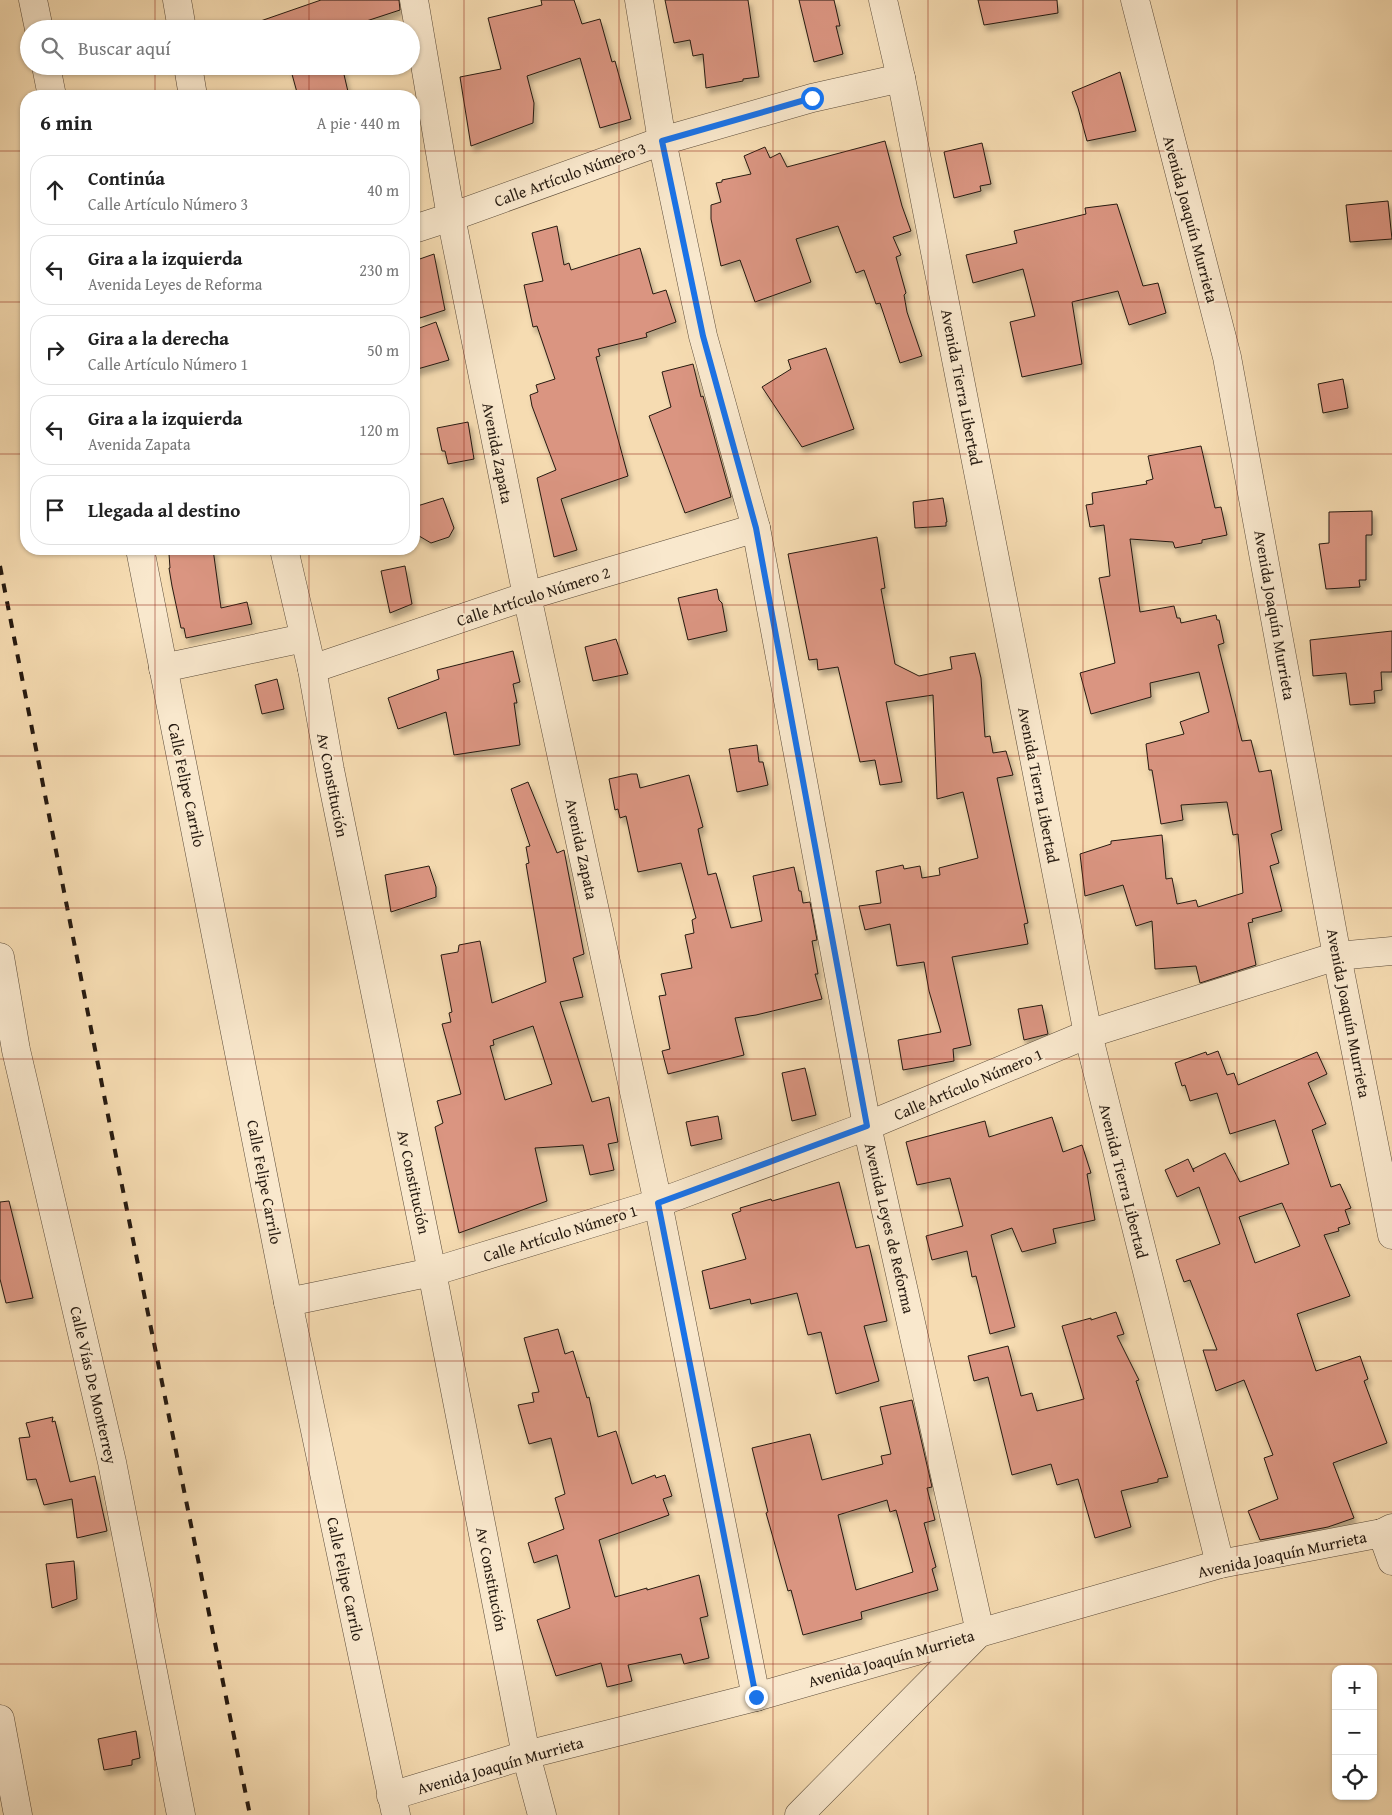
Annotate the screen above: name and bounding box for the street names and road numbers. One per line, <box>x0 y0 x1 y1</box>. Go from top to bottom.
street label: Avenida Joaquín Murrieta <box>1157 133 1225 306</box>
street label: Calle Artículo Número 3 <box>491 135 649 213</box>
street label: Avenida Tierra Libertad <box>935 307 989 468</box>
street label: Avenida Zapata <box>476 400 520 506</box>
street label: Avenida Joaquín Murrieta <box>1248 528 1302 702</box>
street label: Calle Artículo Número 2 <box>453 560 613 632</box>
street label: Avenida Tierra Libertad <box>1012 705 1066 866</box>
street label: Calle Felipe Carrilo <box>162 721 212 849</box>
street label: Av Constitución <box>311 731 355 839</box>
street label: Avenida Zapata <box>560 796 604 902</box>
street label: Avenida Joaquín Murrieta <box>1321 926 1377 1100</box>
street label: Calle Artículo Número 1 <box>890 1042 1046 1126</box>
street label: Avenida Tierra Libertad <box>1093 1101 1155 1261</box>
street label: Calle Felipe Carrilo <box>241 1118 289 1246</box>
street label: Av Constitución <box>391 1128 437 1236</box>
street label: Avenida Leyes de Reforma <box>859 1140 921 1316</box>
street label: Calle Artículo Número 1 <box>480 1198 640 1268</box>
street label: Calle Vías De Monterrey <box>64 1304 124 1466</box>
street label: Calle Felipe Carrilo <box>321 1515 371 1643</box>
street label: Avenida Joaquín Murrieta <box>1195 1524 1369 1584</box>
street label: Av Constitución <box>470 1525 514 1633</box>
street label: Avenida Joaquín Murrieta <box>805 1623 977 1693</box>
street label: Avenida Joaquín Murrieta <box>414 1730 586 1800</box>

